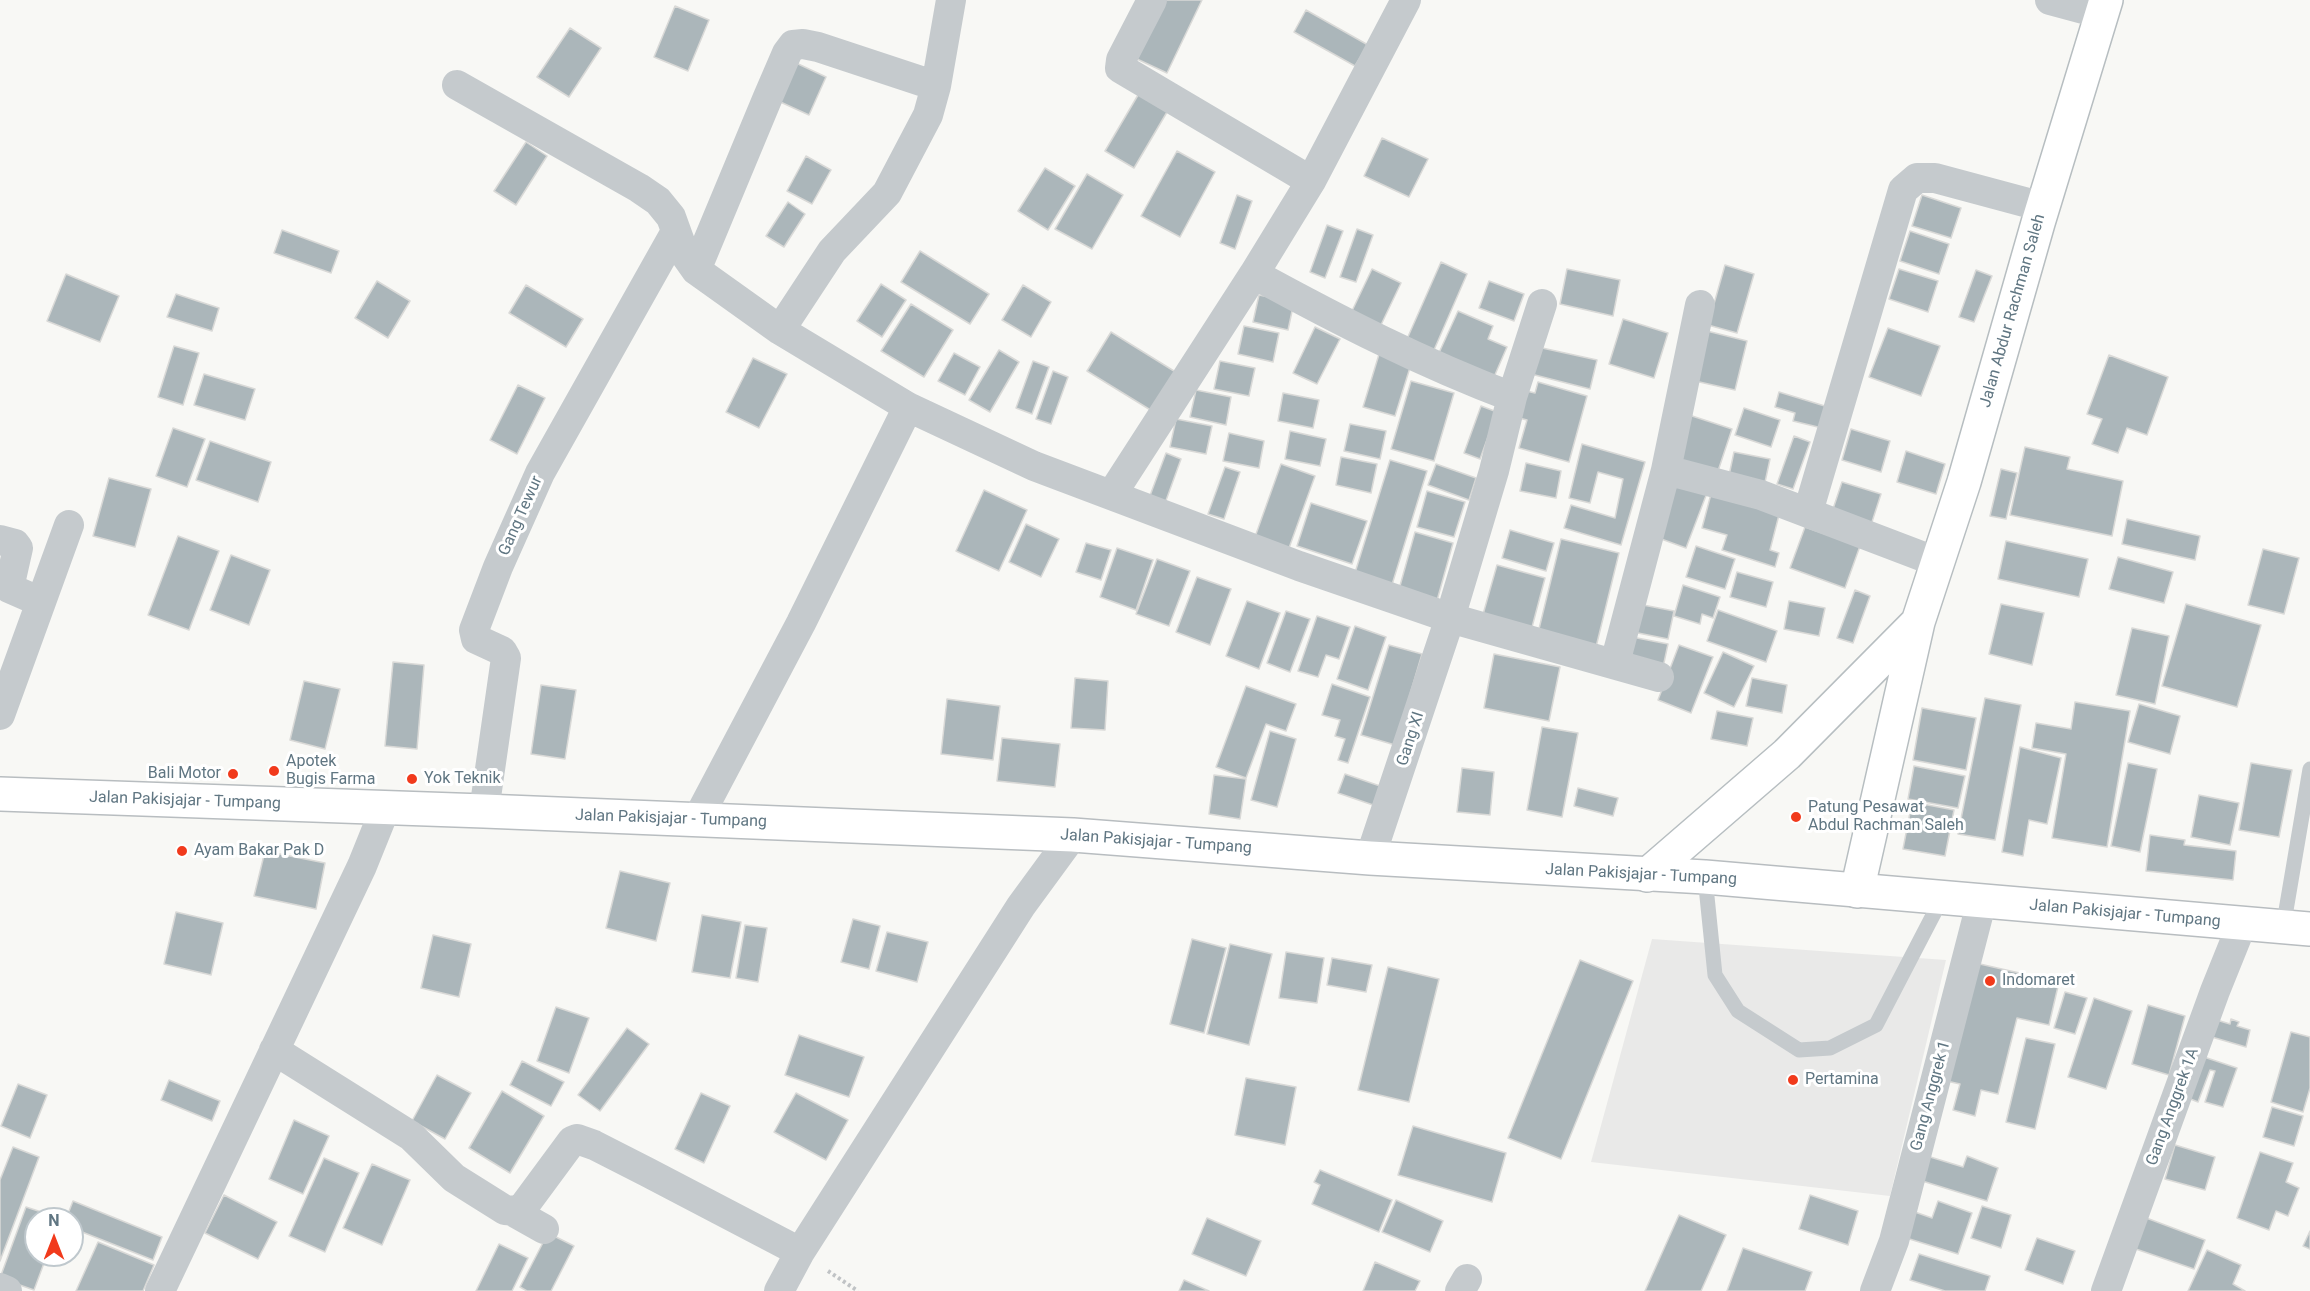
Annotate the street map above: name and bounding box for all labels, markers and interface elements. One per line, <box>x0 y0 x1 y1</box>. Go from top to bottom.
street label: Jalan Abdur Rachman Saleh <box>1976 212 2050 410</box>
street label: Gang Tewur <box>495 473 547 559</box>
street label: Gang XI <box>1393 710 1429 768</box>
place label: Apotek Bugis Farma <box>286 752 375 790</box>
place label: Bali Motor <box>148 764 221 784</box>
marker: Apotek Bugis Farma <box>267 764 281 778</box>
marker: Bali Motor <box>226 767 240 781</box>
place label: Yok Teknik <box>424 769 501 789</box>
marker: Yok Teknik <box>405 772 419 786</box>
street label: Jalan Pakisjajar - Tumpang <box>89 788 281 814</box>
place label: Patung Pesawat Abdul Rachman Saleh <box>1808 798 1964 836</box>
street label: Jalan Pakisjajar - Tumpang <box>575 806 767 832</box>
marker: Patung Pesawat Abdul Rachman Saleh <box>1789 810 1803 824</box>
street label: Jalan Pakisjajar - Tumpang <box>1060 826 1252 858</box>
place label: Ayam Bakar Pak D <box>194 841 324 861</box>
marker: Ayam Bakar Pak D <box>175 844 189 858</box>
street label: Jalan Pakisjajar - Tumpang <box>1545 860 1737 890</box>
street label: Jalan Pakisjajar - Tumpang <box>2029 896 2221 932</box>
place label: Indomaret <box>2002 971 2075 991</box>
marker: Indomaret <box>1983 974 1997 988</box>
street label: Gang Anggrek 1 <box>1907 1039 1955 1153</box>
street label: Gang Anggrek 1A <box>2143 1046 2203 1168</box>
place label: Pertamina <box>1805 1070 1879 1090</box>
marker: Pertamina <box>1786 1073 1800 1087</box>
north arrow <box>24 1207 84 1267</box>
text: N <box>48 1211 60 1230</box>

